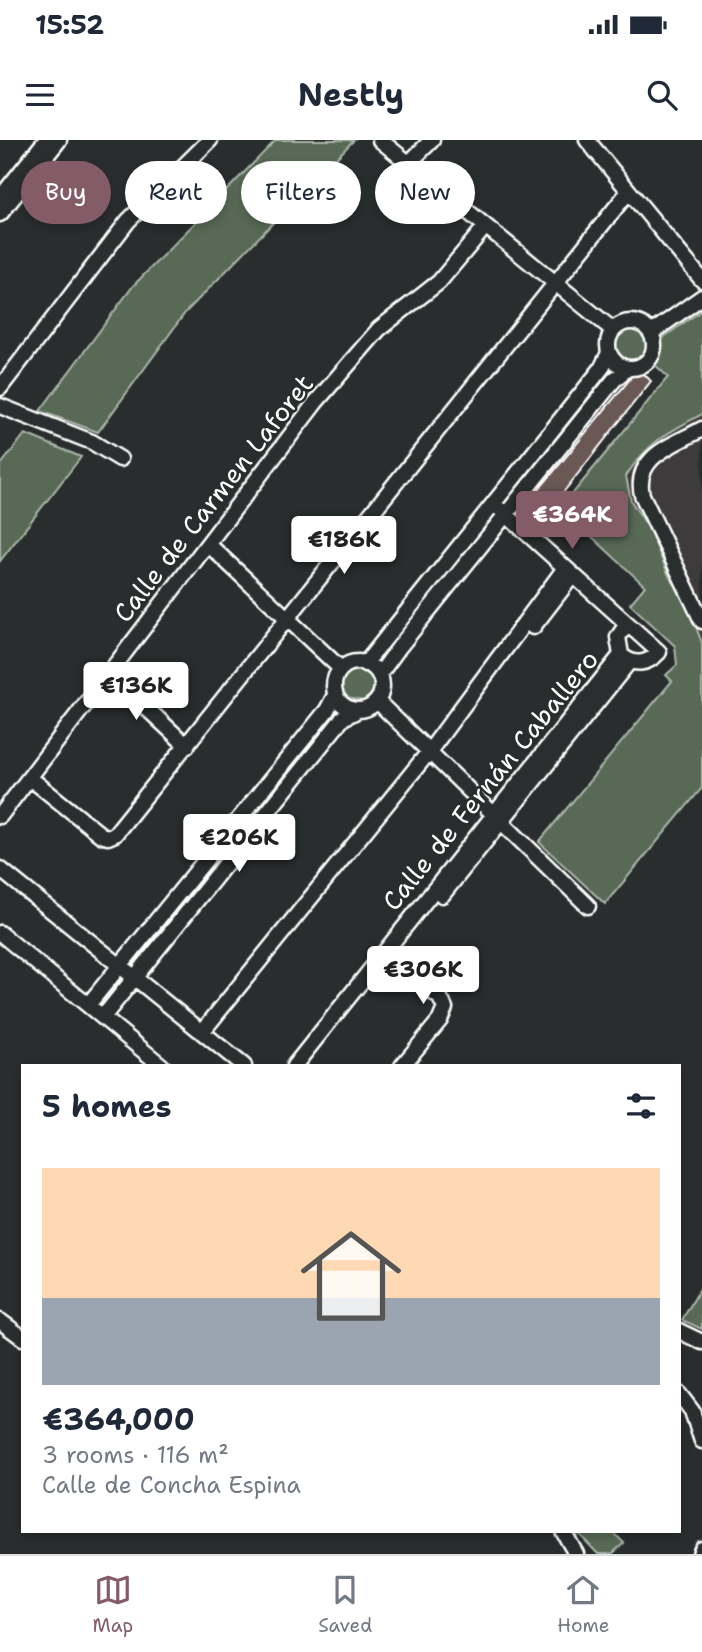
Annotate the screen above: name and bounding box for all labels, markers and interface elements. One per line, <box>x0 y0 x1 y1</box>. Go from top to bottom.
text: 15:52 <box>35 7 104 42</box>
text: Nestly <box>298 73 404 116</box>
icon: menu <box>21 76 59 114</box>
icon: search <box>643 76 681 114</box>
chip: Buy <box>21 161 111 224</box>
chip: Rent <box>125 161 227 224</box>
chip: Filters <box>241 161 361 224</box>
chip: New <box>375 161 475 224</box>
street label: Calle de Carmen Laforet <box>105 367 321 629</box>
pin: €364K <box>523 492 621 551</box>
text: €364K <box>532 499 612 529</box>
pin: €186K <box>295 516 393 576</box>
text: €186K <box>307 524 381 554</box>
street label: Calle de Fernán Caballero <box>374 643 606 917</box>
pin: €136K <box>87 662 185 722</box>
text: €136K <box>99 670 173 700</box>
pin: €206K <box>190 814 288 874</box>
text: €206K <box>199 822 279 852</box>
pin: €306K <box>374 946 472 1006</box>
text: €306K <box>383 954 463 984</box>
text: 5 homes <box>42 1086 172 1127</box>
icon: filters <box>622 1087 660 1125</box>
icon: home <box>288 1213 414 1339</box>
text: €364,000 <box>42 1399 195 1440</box>
text: 3 rooms · 116 m² <box>42 1440 229 1470</box>
text: Calle de Concha Espina <box>42 1470 301 1500</box>
tab: Map <box>93 1571 133 1638</box>
tab: Saved <box>318 1571 372 1638</box>
tab: Home <box>557 1571 609 1638</box>

